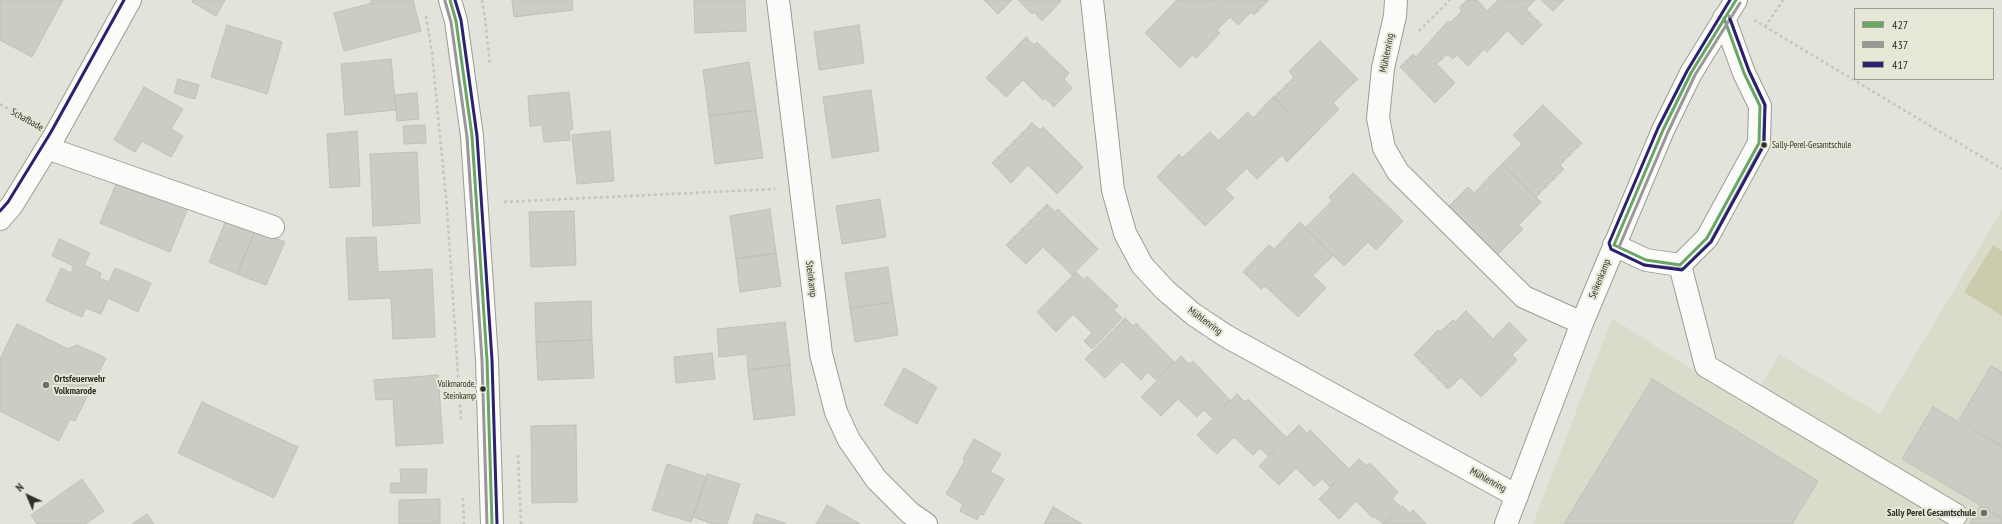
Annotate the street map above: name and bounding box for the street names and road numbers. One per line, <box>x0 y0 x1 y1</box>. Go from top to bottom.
street label: Mühlenring <box>1377 32 1397 74</box>
street label: Schafbade <box>9 106 45 134</box>
street label: Seikenkamp <box>1587 257 1613 301</box>
street label: Steinkamp <box>803 260 819 298</box>
street label: Mühlenring <box>1185 305 1225 337</box>
street label: Mühlenring <box>1468 465 1508 495</box>

